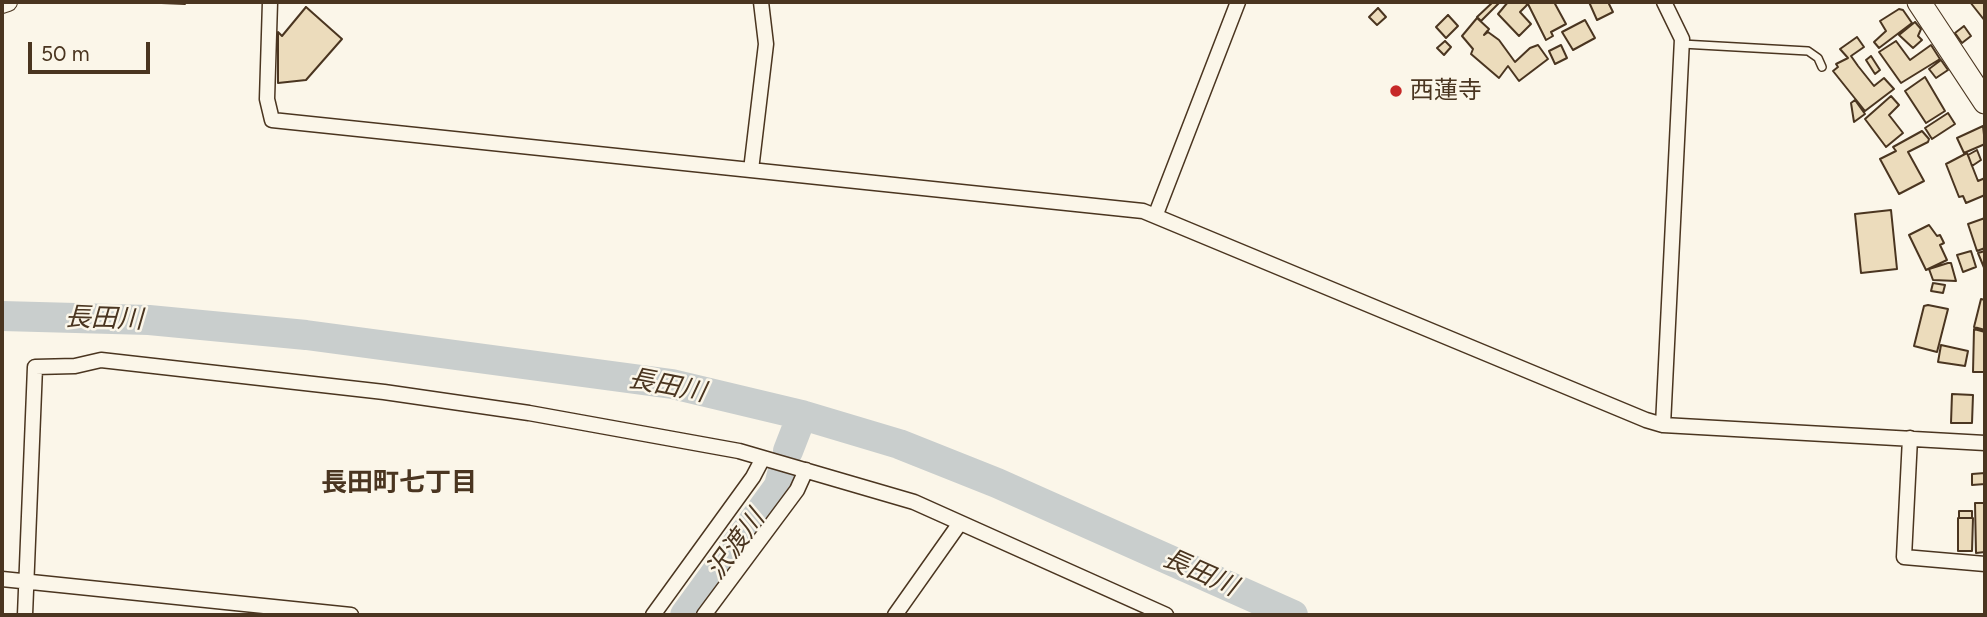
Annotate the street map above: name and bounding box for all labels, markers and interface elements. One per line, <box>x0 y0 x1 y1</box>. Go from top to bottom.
scale bar <box>32 28 154 72</box>
text: 50 m <box>41 41 90 66</box>
place label: 西蓮寺 <box>1410 77 1482 105</box>
marker: 西蓮寺 <box>1388 83 1404 99</box>
water label: 長田川 <box>64 302 144 336</box>
water label: 長田川 <box>626 363 708 409</box>
district label: 長田町七丁目 <box>321 467 477 499</box>
water label: 沢渡川 <box>700 504 772 586</box>
water label: 長田川 <box>1158 543 1242 603</box>

